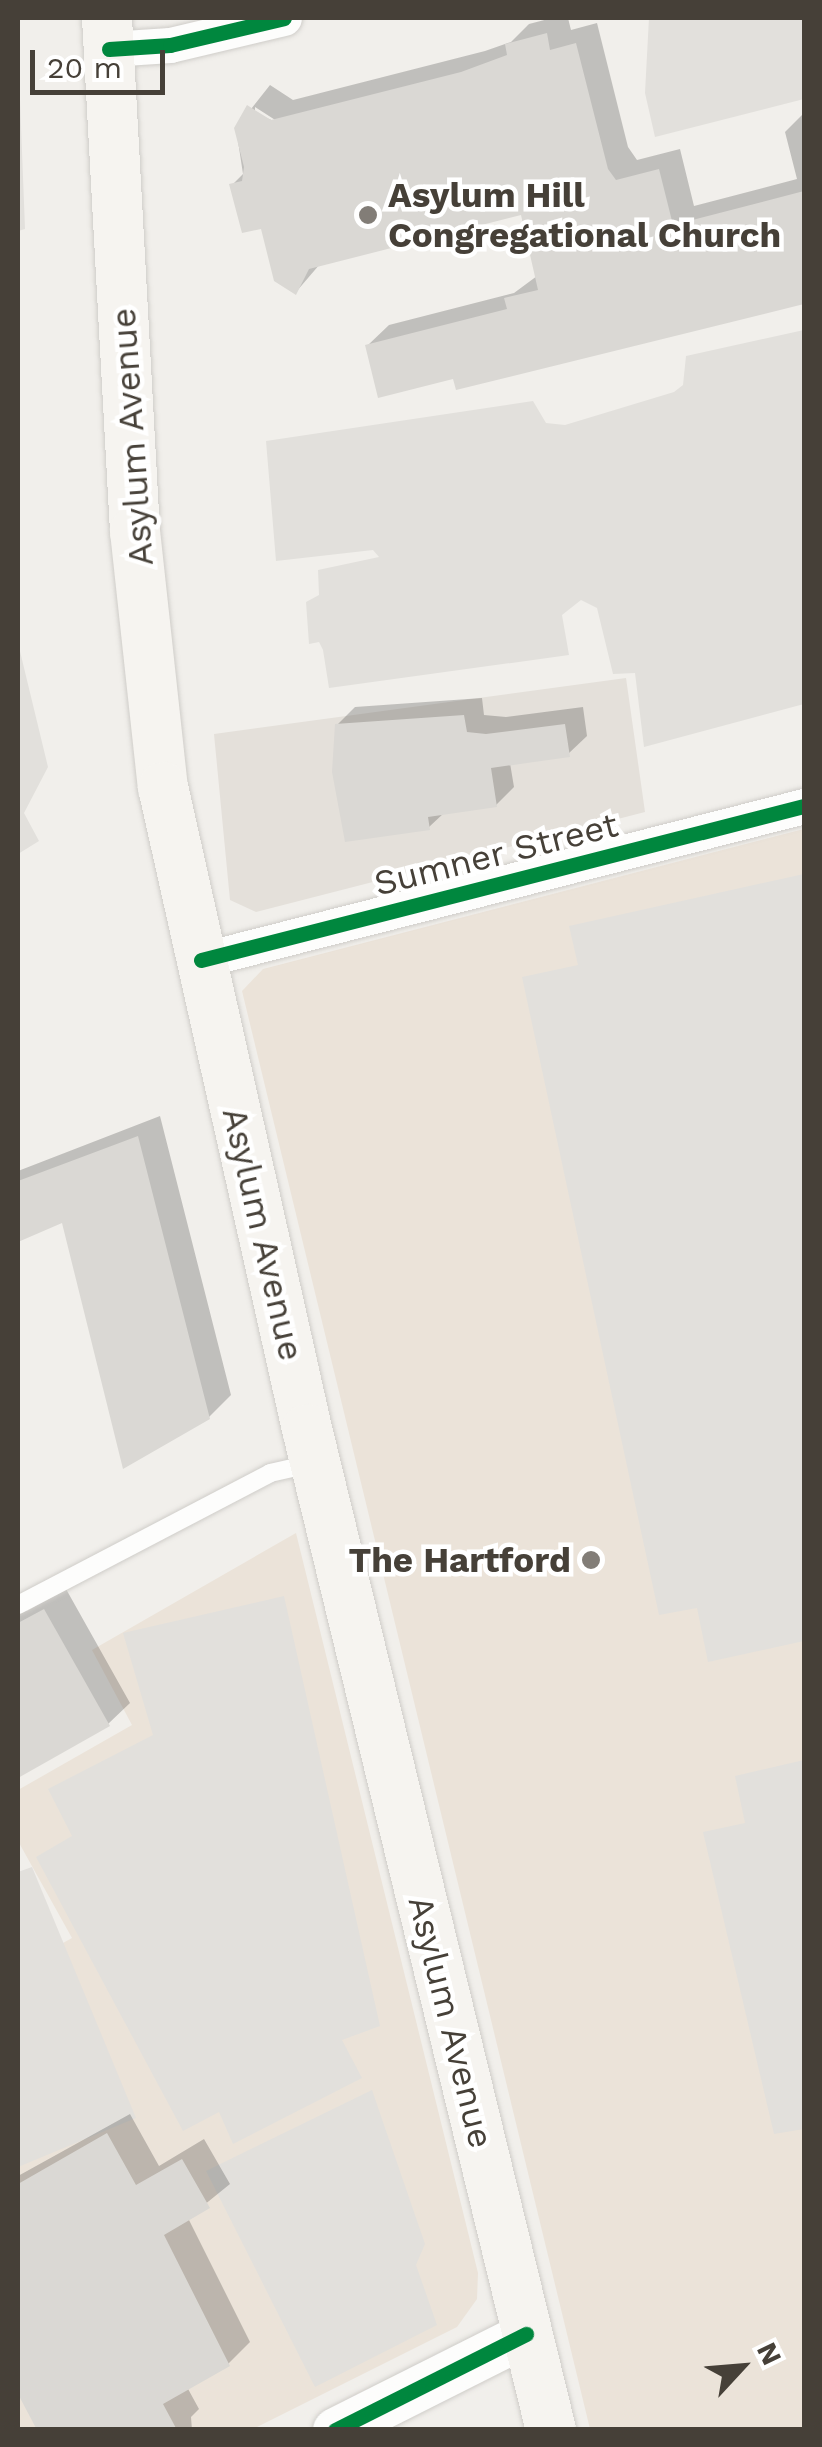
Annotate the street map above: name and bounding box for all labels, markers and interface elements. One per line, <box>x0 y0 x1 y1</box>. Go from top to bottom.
scale bar <box>35 30 170 92</box>
text: 20 m <box>47 50 122 85</box>
place label: Asylum Hill Congregational Church <box>388 174 782 256</box>
marker: Asylum Hill Congregational Church <box>357 204 379 226</box>
street label: Asylum Avenue <box>102 306 162 568</box>
street label: Sumner Street <box>369 803 623 905</box>
street label: Asylum Avenue <box>213 1103 313 1365</box>
place label: The Hartford <box>349 1539 571 1581</box>
marker: The Hartford <box>580 1549 602 1571</box>
street label: Asylum Avenue <box>399 1891 503 2153</box>
north arrow <box>692 2317 792 2417</box>
text: N <box>750 2337 789 2370</box>

